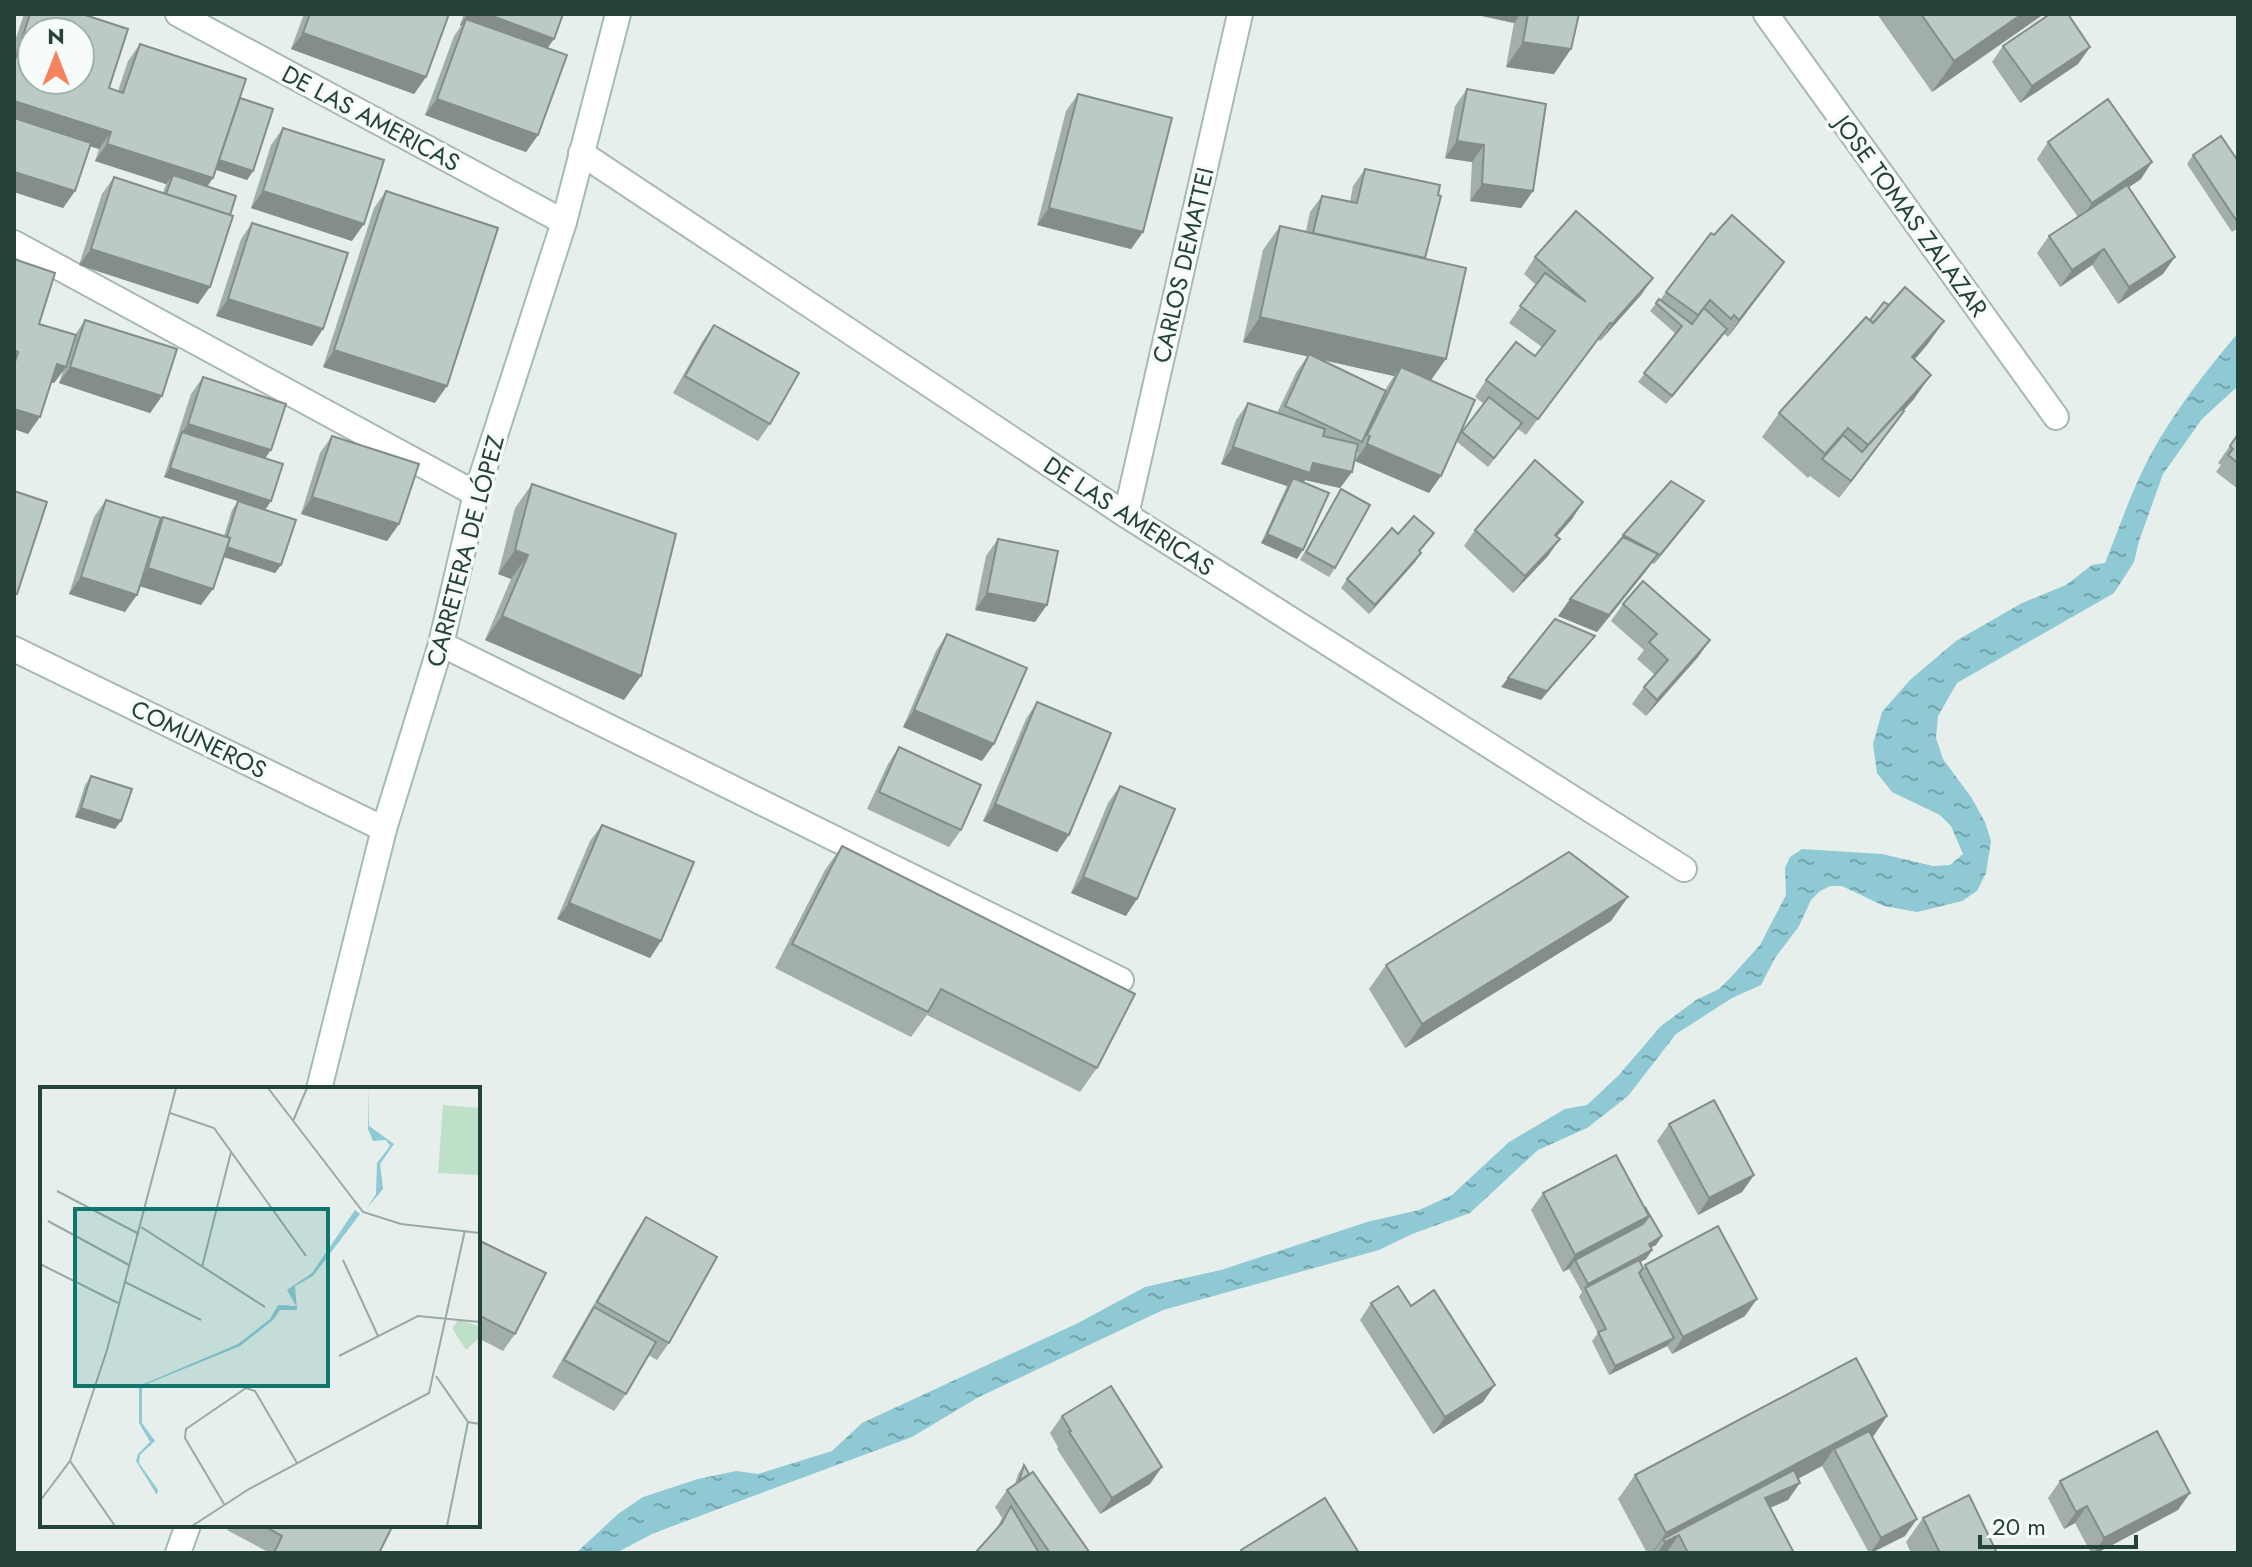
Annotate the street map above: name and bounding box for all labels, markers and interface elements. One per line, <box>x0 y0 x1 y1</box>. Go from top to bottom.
north arrow <box>16 16 96 96</box>
text: N <box>47 20 65 52</box>
street label: DE LAS AMERICAS <box>276 56 466 180</box>
street label: JOSE TOMAS ZALAZAR <box>1824 106 1996 324</box>
street label: CARLOS DEMATTEI <box>1143 164 1223 366</box>
street label: CARRETERA DE LÓPEZ <box>417 432 513 670</box>
street label: DE LAS AMERICAS <box>1037 448 1221 584</box>
street label: COMUNEROS <box>125 691 273 787</box>
inset map <box>40 1087 480 1527</box>
scale bar <box>1980 1499 2136 1549</box>
text: 20 m <box>1992 1509 2046 1544</box>

